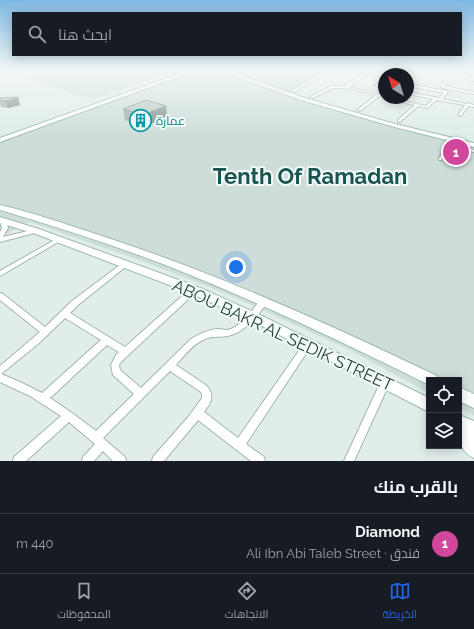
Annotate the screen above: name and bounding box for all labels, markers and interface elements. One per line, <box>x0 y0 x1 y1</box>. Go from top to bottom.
search box <box>12 12 462 56</box>
icon: search <box>26 23 48 45</box>
text: ابحث هنا <box>58 26 112 44</box>
north arrow <box>378 68 414 104</box>
building icon: عمارة <box>127 108 153 134</box>
place label: عمارة <box>156 114 185 128</box>
pin: 1 <box>443 137 469 167</box>
district label: Tenth Of Ramadan <box>213 163 407 189</box>
your location <box>226 257 246 277</box>
street label: ABOU BAKR AL SEDIK STREET <box>169 275 397 395</box>
map controls <box>426 377 462 449</box>
button: locate <box>426 377 462 413</box>
button: layers <box>426 413 462 449</box>
text: بالقرب منك <box>374 477 458 497</box>
text: Diamond <box>355 523 420 541</box>
text: 440 m <box>16 536 53 551</box>
text: 1 <box>442 536 448 551</box>
text: فندق · Ali Ibn Abi Taleb Street <box>246 546 420 561</box>
tab: المحفوظات <box>57 580 111 624</box>
tab: الاتجاهات <box>225 580 268 624</box>
tab: الخريطة <box>383 580 417 624</box>

